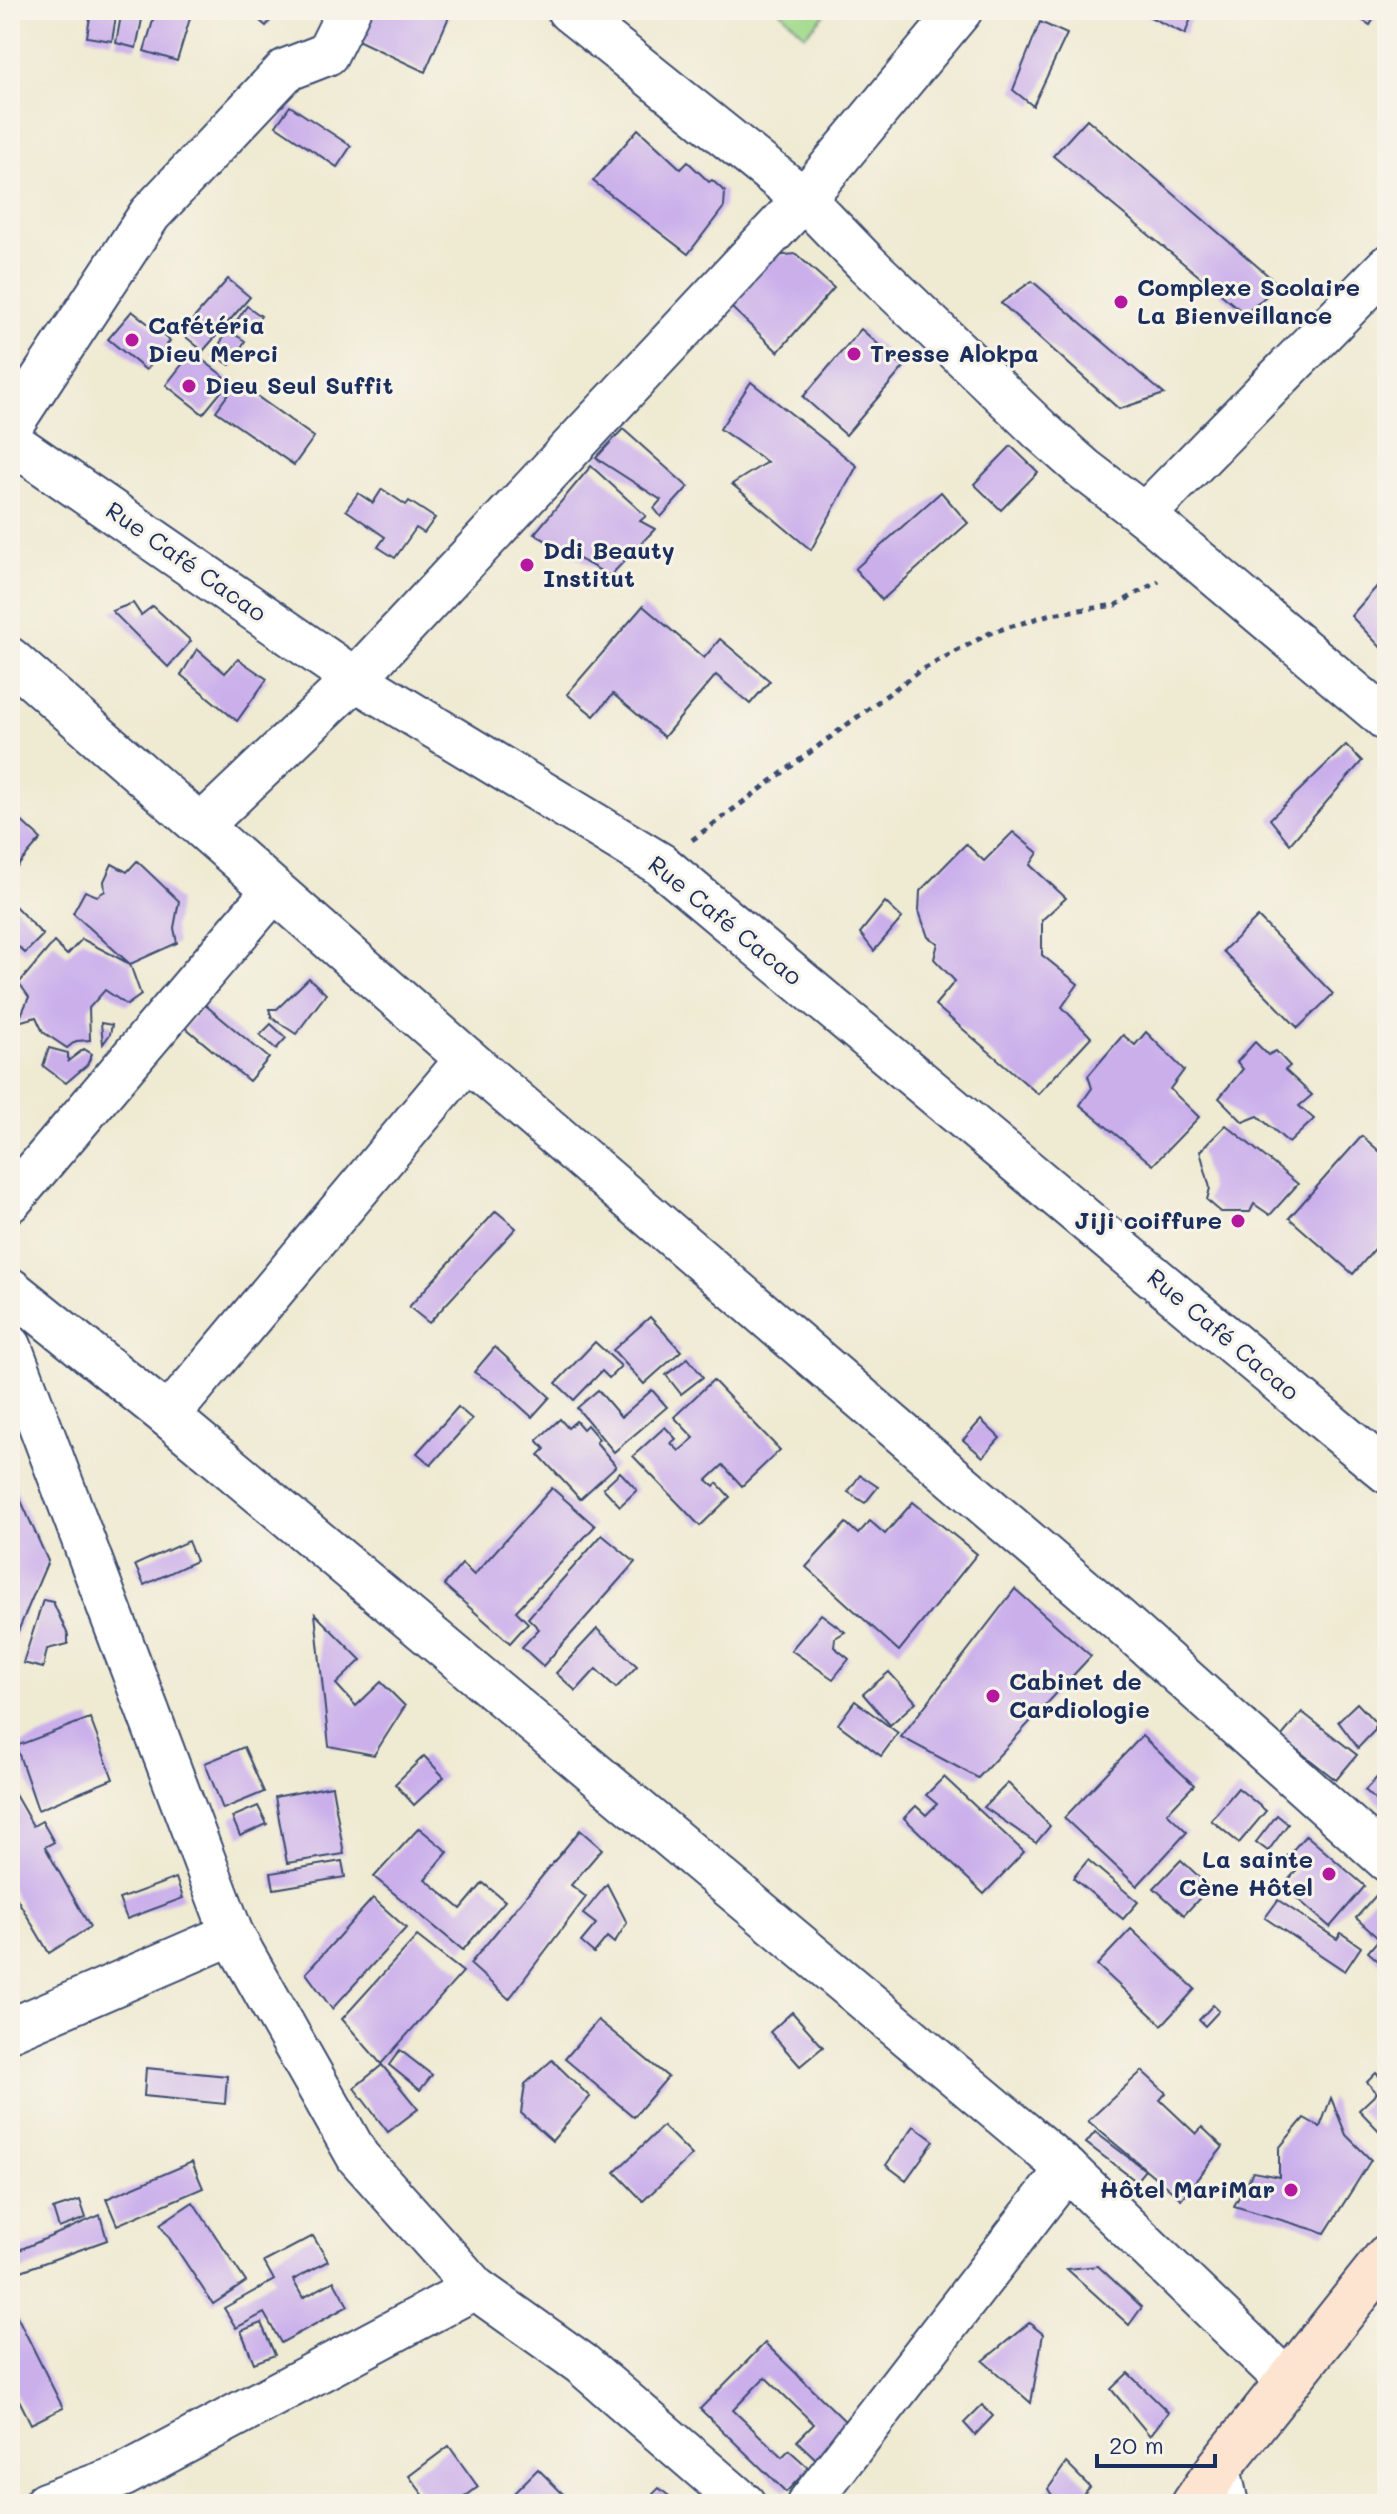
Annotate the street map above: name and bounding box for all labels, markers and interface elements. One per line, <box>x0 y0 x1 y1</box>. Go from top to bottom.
place label: Complexe Scolaire La Bienveillance <box>1137 271 1360 330</box>
marker: Complexe Scolaire La Bienveillance <box>1112 293 1130 311</box>
place label: Cafétéria Dieu Merci <box>148 309 279 368</box>
marker: Cafétéria Dieu Merci <box>123 331 141 349</box>
place label: Tresse Alokpa <box>870 337 1039 368</box>
marker: Tresse Alokpa <box>845 345 863 363</box>
place label: Dieu Seul Suffit <box>205 369 393 400</box>
marker: Dieu Seul Suffit <box>180 377 198 395</box>
street label: Rue Café Cacao <box>100 494 273 628</box>
place label: Ddi Beauty Institut <box>543 534 675 593</box>
marker: Ddi Beauty Institut <box>518 556 536 574</box>
street label: Rue Café Cacao <box>643 848 809 991</box>
place label: Jiji coiffure <box>1074 1204 1222 1235</box>
marker: Jiji coiffure <box>1229 1212 1247 1230</box>
street label: Rue Café Cacao <box>1141 1261 1306 1407</box>
place label: Cabinet de Cardiologie <box>1009 1665 1150 1724</box>
marker: Cabinet de Cardiologie <box>984 1687 1002 1705</box>
place label: La sainte Cène Hôtel <box>1179 1843 1313 1902</box>
marker: La sainte Cène Hôtel <box>1320 1865 1338 1883</box>
place label: Hôtel MariMar <box>1100 2173 1275 2204</box>
marker: Hôtel MariMar <box>1282 2181 1300 2199</box>
scale bar <box>1097 2418 1215 2468</box>
text: 20 m <box>1109 2429 1164 2460</box>

